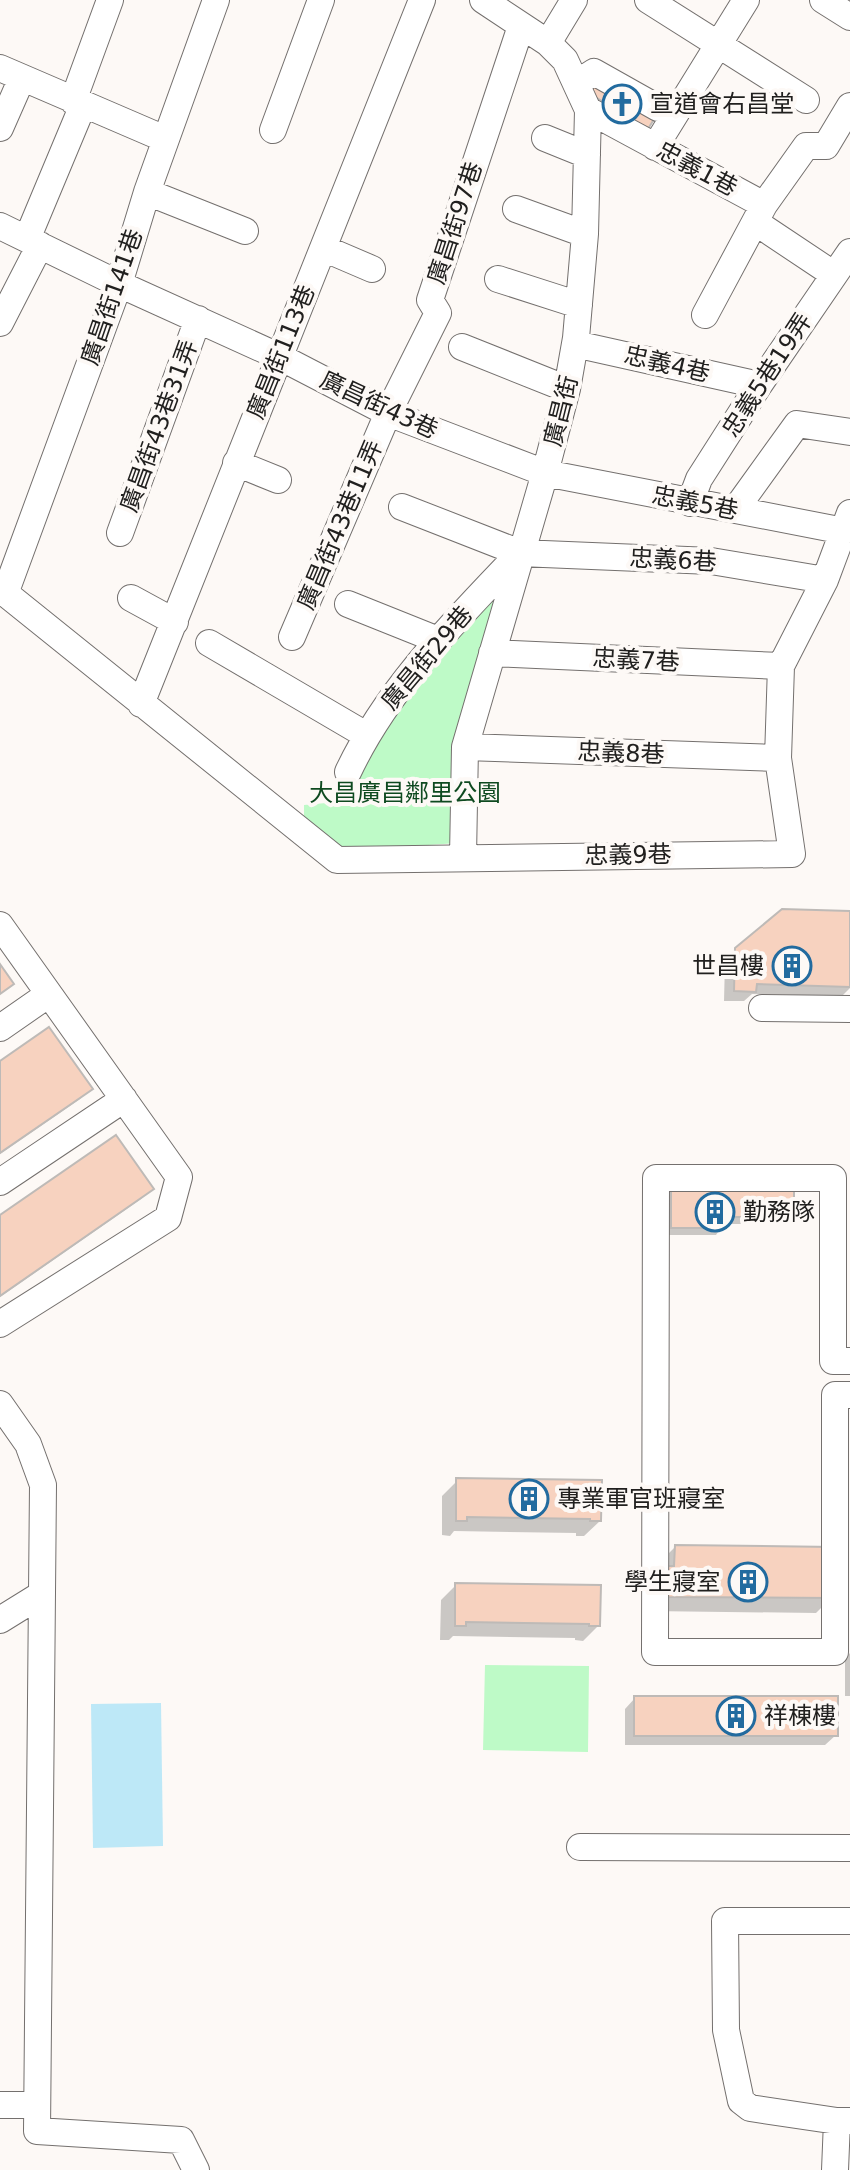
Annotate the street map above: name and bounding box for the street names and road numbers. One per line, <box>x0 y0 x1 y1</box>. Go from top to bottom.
street label: 忠義1巷 <box>652 136 742 202</box>
street label: 廣昌街97巷 <box>422 158 488 288</box>
street label: 廣昌街141巷 <box>76 225 148 369</box>
street label: 廣昌街113巷 <box>241 281 321 423</box>
street label: 忠義5巷19弄 <box>717 308 817 442</box>
street label: 廣昌街43巷31弄 <box>115 336 203 516</box>
street label: 忠義4巷 <box>621 341 713 387</box>
street label: 廣昌街43巷 <box>316 366 442 444</box>
street label: 廣昌街 <box>539 373 583 449</box>
street label: 廣昌街43巷11弄 <box>292 436 388 614</box>
street label: 忠義5巷 <box>649 481 741 525</box>
street label: 忠義6巷 <box>629 544 717 576</box>
street label: 廣昌街29巷 <box>376 601 478 715</box>
street label: 忠義7巷 <box>592 644 680 676</box>
street label: 忠義8巷 <box>577 737 665 769</box>
street label: 忠義9巷 <box>584 840 672 870</box>

